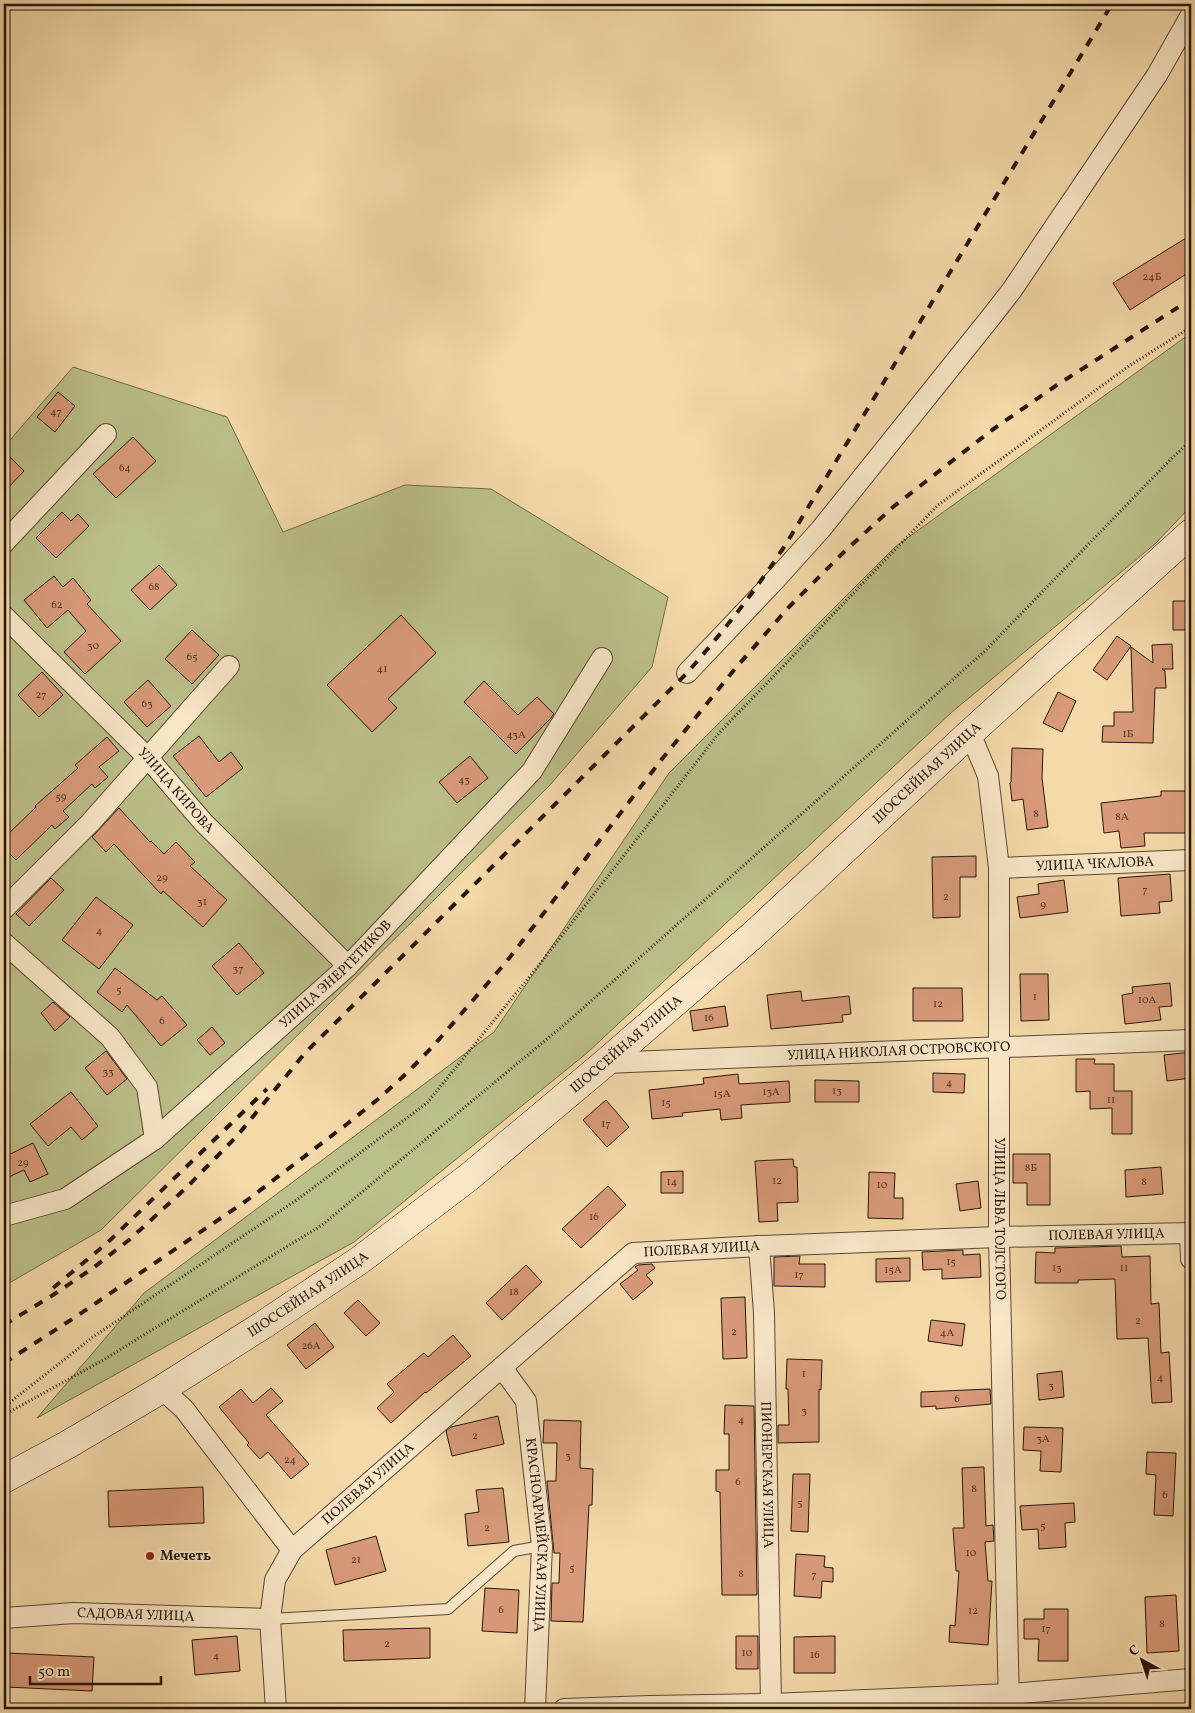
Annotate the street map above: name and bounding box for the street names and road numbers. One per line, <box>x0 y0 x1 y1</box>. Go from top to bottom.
street label: ШОССЕЙНАЯ УЛИЦА <box>868 718 986 828</box>
street label: УЛИЦА КИРОВА <box>133 743 219 838</box>
street label: УЛИЦА ЧКАЛОВА <box>1035 852 1155 876</box>
street label: УЛИЦА ЭНЕРГЕТИКОВ <box>275 916 396 1033</box>
street label: ШОССЕЙНАЯ УЛИЦА <box>566 991 686 1098</box>
street label: УЛИЦА НИКОЛАЯ ОСТРОВСКОГО <box>787 1037 1011 1065</box>
street label: УЛИЦА ЛЬВА ТОЛСТОГО <box>989 1137 1010 1300</box>
street label: ПОЛЕВАЯ УЛИЦА <box>1048 1224 1165 1245</box>
street label: ПОЛЕВАЯ УЛИЦА <box>643 1236 761 1262</box>
street label: ШОССЕЙНАЯ УЛИЦА <box>244 1247 373 1342</box>
street label: ПИОНЕРСКАЯ УЛИЦА <box>756 1401 778 1549</box>
street label: КРАСНОАРМЕЙСКАЯ УЛИЦА <box>521 1437 552 1633</box>
street label: ПОЛЕВАЯ УЛИЦА <box>318 1438 418 1529</box>
street label: САДОВАЯ УЛИЦА <box>77 1604 195 1626</box>

